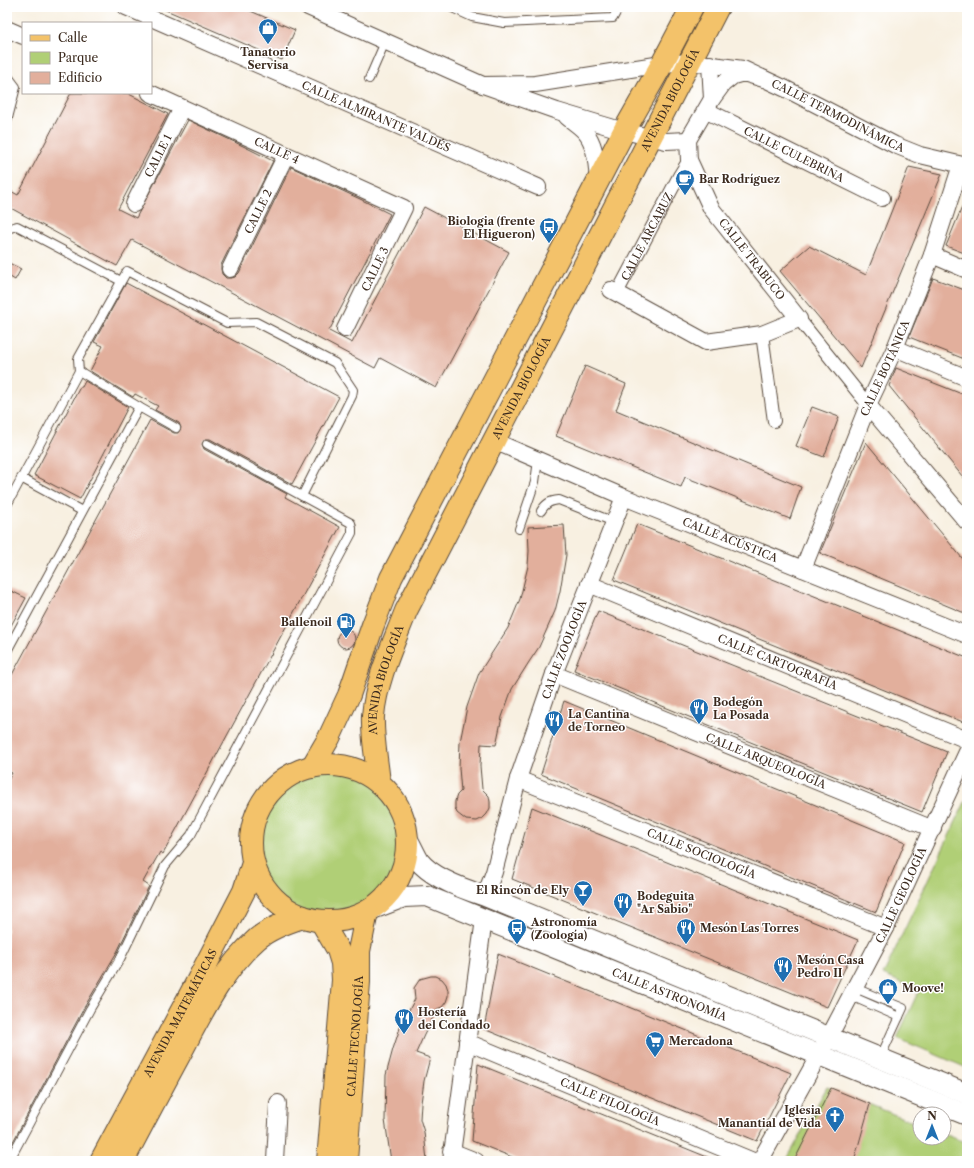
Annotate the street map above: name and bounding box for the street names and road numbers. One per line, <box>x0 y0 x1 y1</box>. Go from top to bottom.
street label: AVENIDA BIOLOGÍA <box>637 46 703 155</box>
street label: CALLE TERMODINÁMICA <box>769 76 907 155</box>
street label: CALLE ALMIRANTE VALDÉS <box>300 78 453 155</box>
street label: CALLE CULEBRINA <box>741 123 847 185</box>
street label: CALLE 1 <box>142 132 175 180</box>
street label: CALLE 4 <box>252 134 301 167</box>
street label: CALLE 2 <box>241 187 275 236</box>
street label: CALLE ARCABUZ <box>618 190 676 283</box>
street label: CALLE TRABUCO <box>716 216 788 302</box>
street label: CALLE 3 <box>358 245 392 293</box>
street label: CALLE BOTÁNICA <box>857 317 913 418</box>
street label: AVENIDA BIOLOGÍA <box>489 333 554 442</box>
street label: CALLE ACÚSTICA <box>681 514 781 565</box>
street label: CALLE ZOOLOGÍA <box>539 597 590 701</box>
street label: AVENIDA BIOLOGÍA <box>366 622 407 737</box>
street label: CALLE CARTOGRAFÍA <box>716 631 840 693</box>
street label: CALLE ARQUEOLOGÍA <box>704 730 829 792</box>
street label: CALLE SOCIOLOGÍA <box>645 825 759 882</box>
street label: CALLE GEOLOGÍA <box>872 844 930 946</box>
street label: AVENIDA MATEMÁTICAS <box>140 946 220 1080</box>
street label: CALLE ASTRONOMÍA <box>610 965 730 1024</box>
street label: CALLE TECNOLOGÍA <box>344 975 366 1097</box>
street label: CALLE FILOLOGÍA <box>558 1075 663 1129</box>

